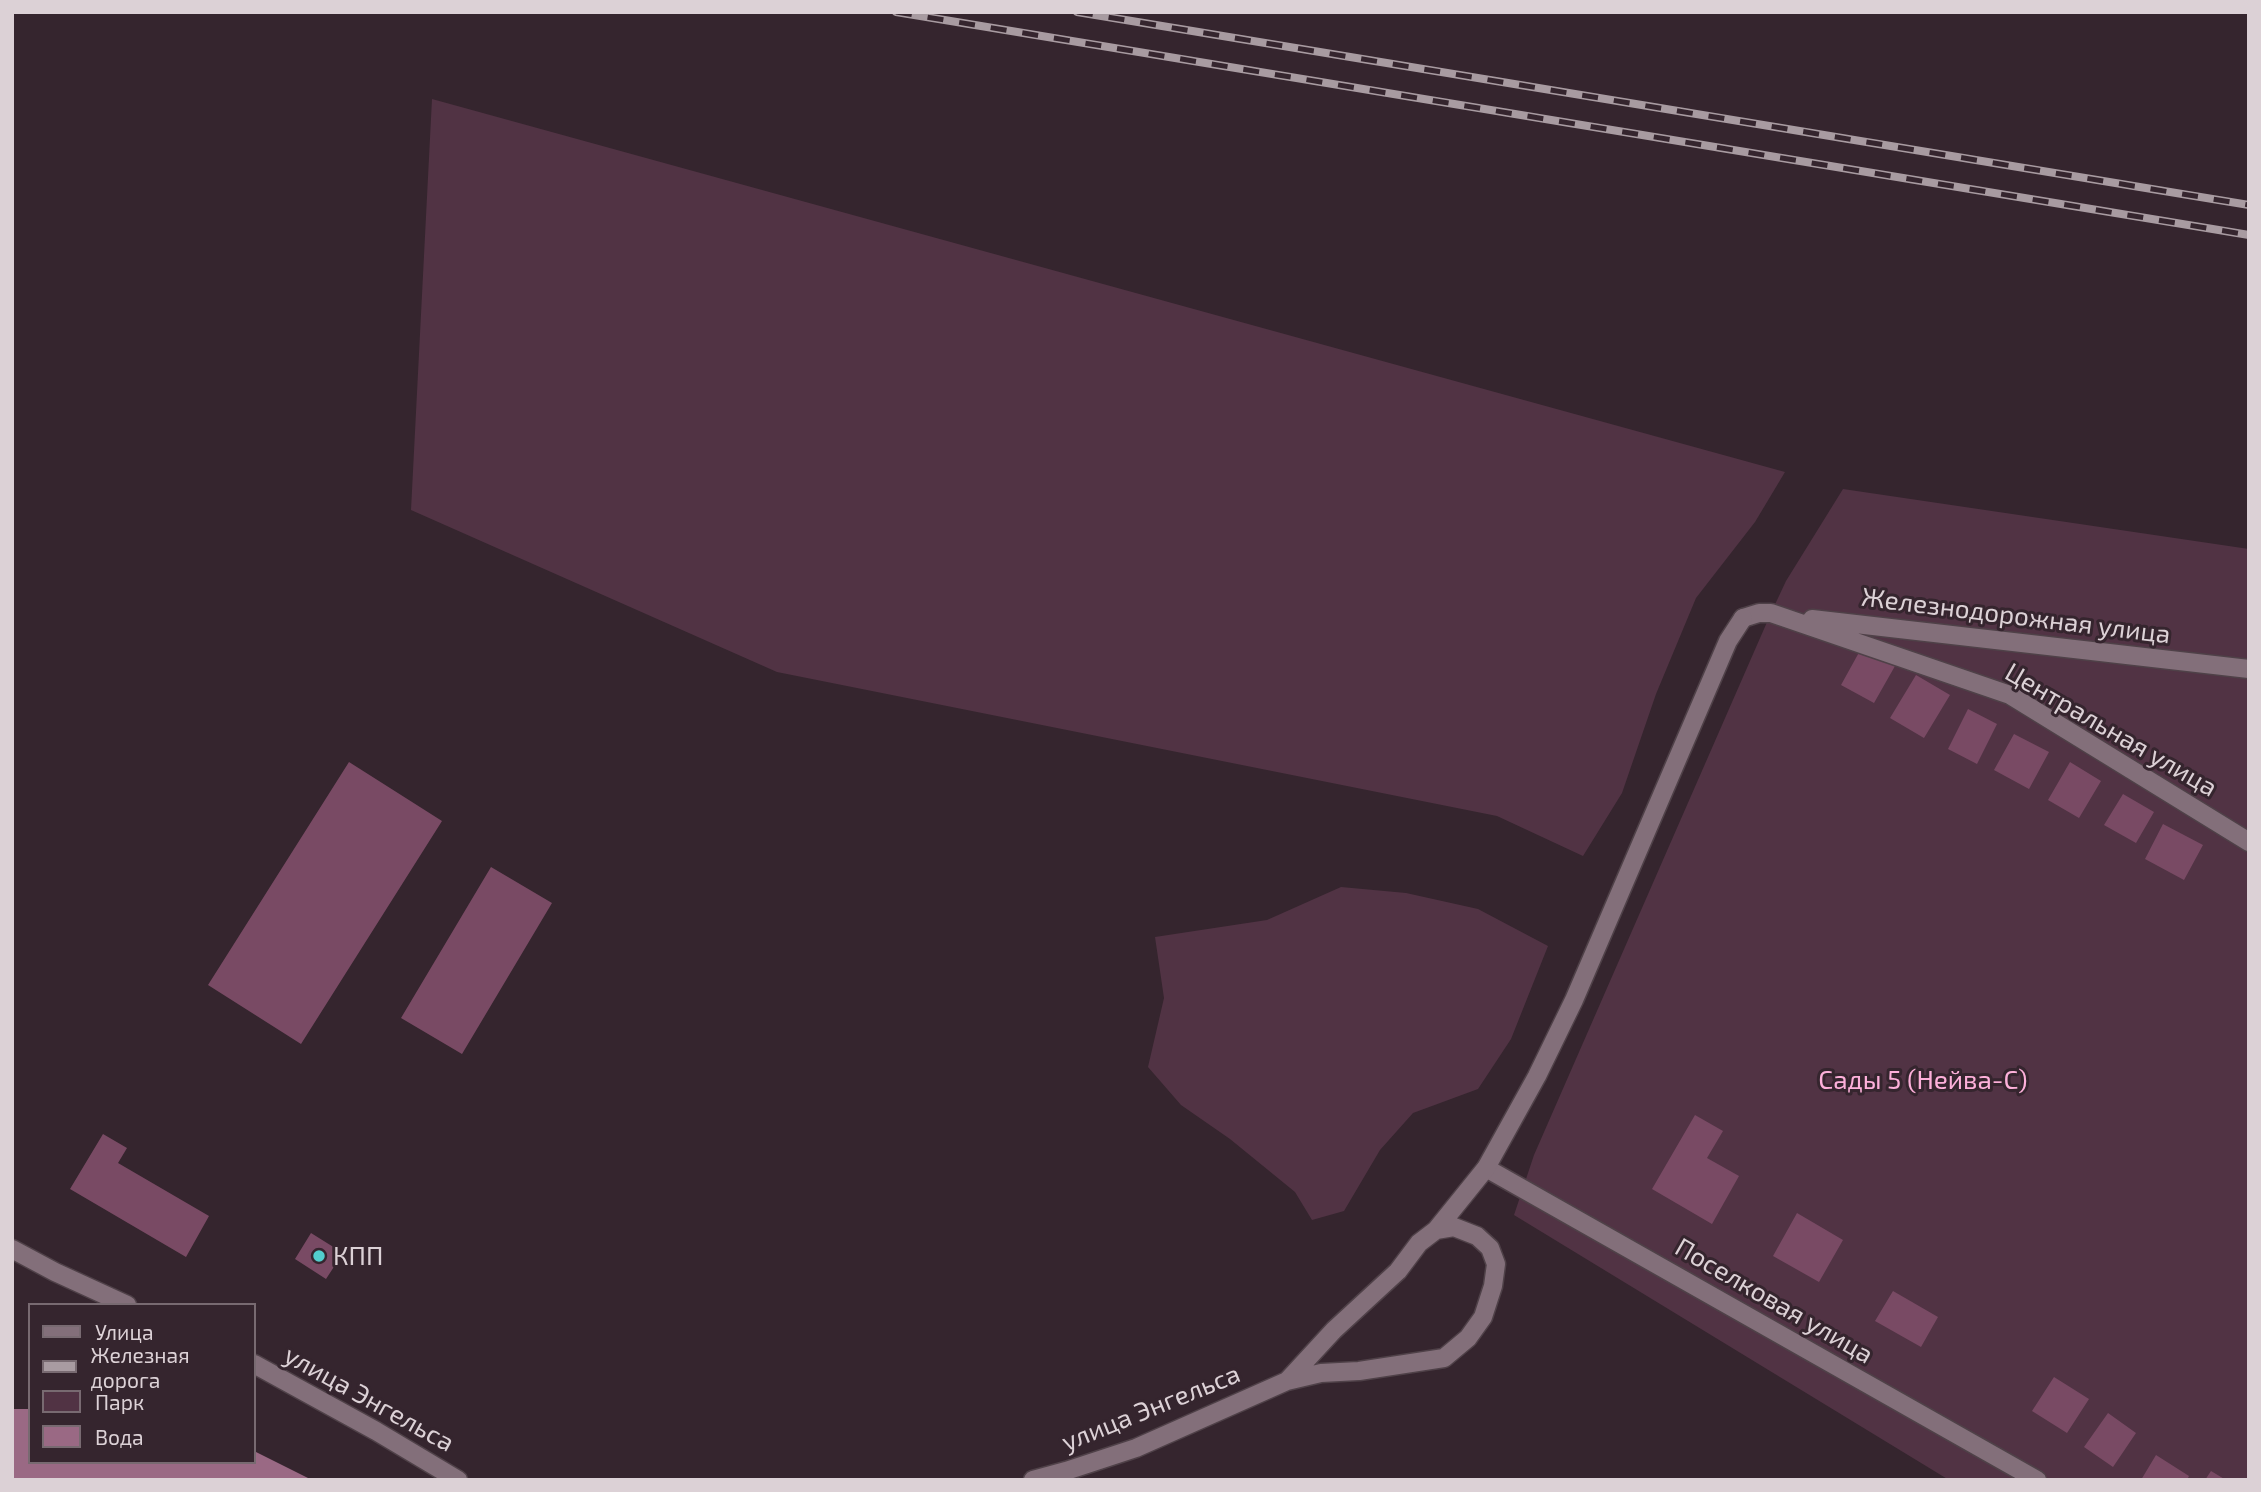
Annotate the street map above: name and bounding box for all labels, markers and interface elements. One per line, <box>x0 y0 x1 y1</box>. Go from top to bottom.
street label: Железнодорожная улица <box>1860 582 2172 650</box>
street label: Центральная улица <box>2000 657 2222 803</box>
park label: Сады 5 (Нейва-С) <box>1818 1064 2028 1096</box>
street label: Поселковая улица <box>1669 1232 1879 1370</box>
place label: КПП <box>333 1240 383 1272</box>
marker: КПП <box>311 1248 327 1264</box>
legend <box>28 1303 256 1464</box>
text: Улица <box>95 1319 154 1344</box>
street label: улица Энгельса <box>279 1339 459 1459</box>
text: Железная дорога <box>91 1342 190 1392</box>
street label: улица Энгельса <box>1057 1358 1245 1458</box>
text: Парк <box>95 1389 144 1414</box>
text: Вода <box>95 1424 144 1449</box>

